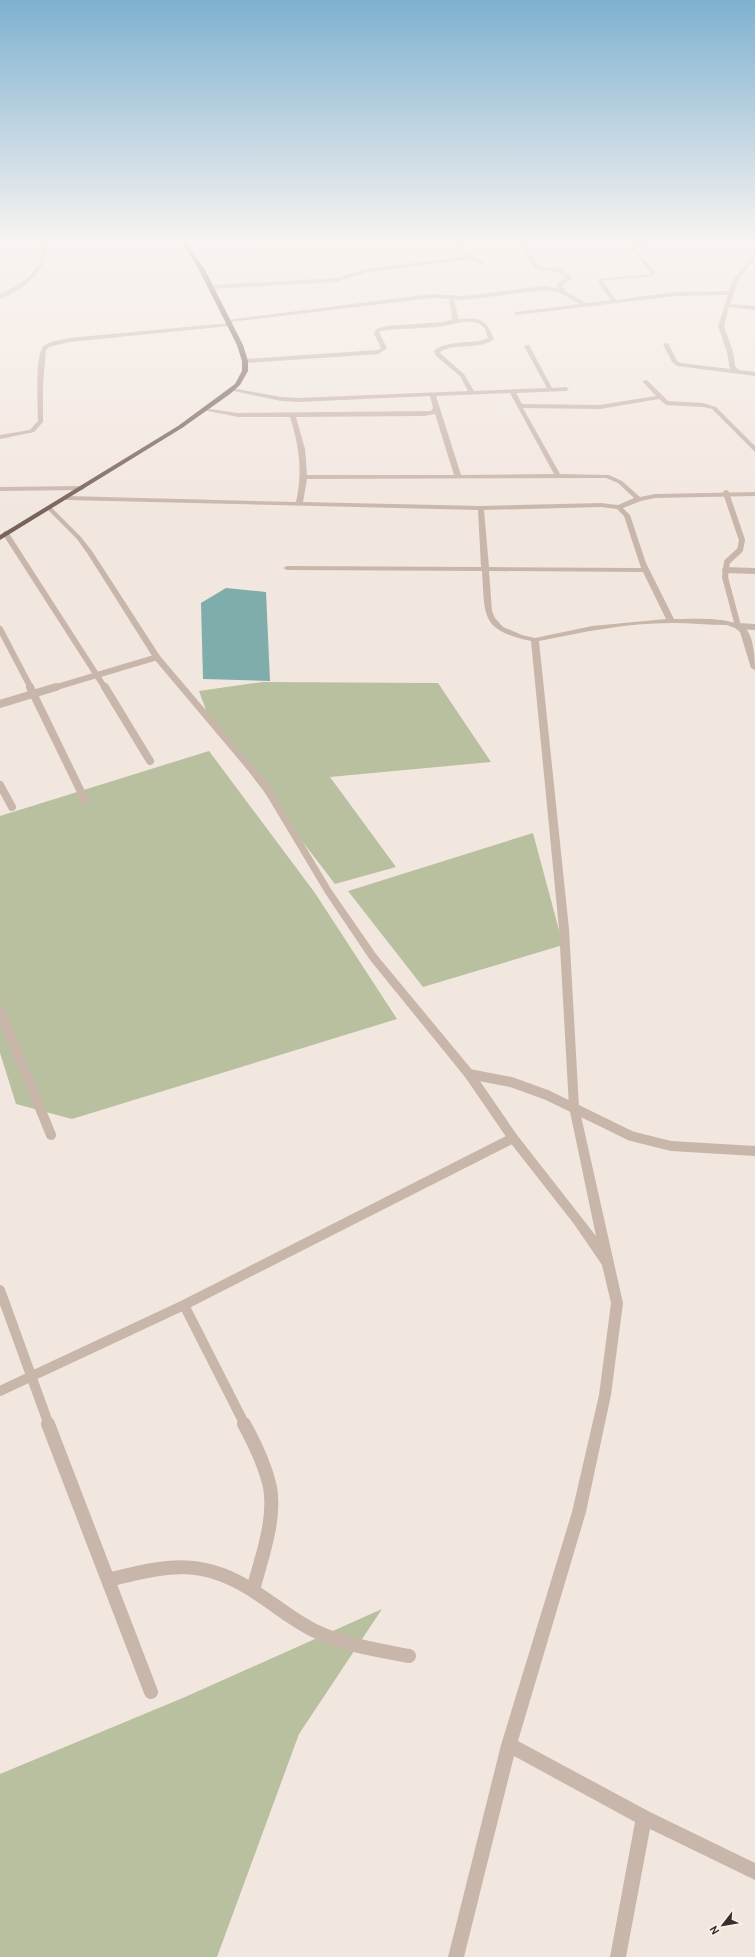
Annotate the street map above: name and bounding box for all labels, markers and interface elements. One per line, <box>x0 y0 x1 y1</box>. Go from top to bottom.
north arrow <box>703 1905 743 1945</box>
text: N <box>706 1923 722 1937</box>

